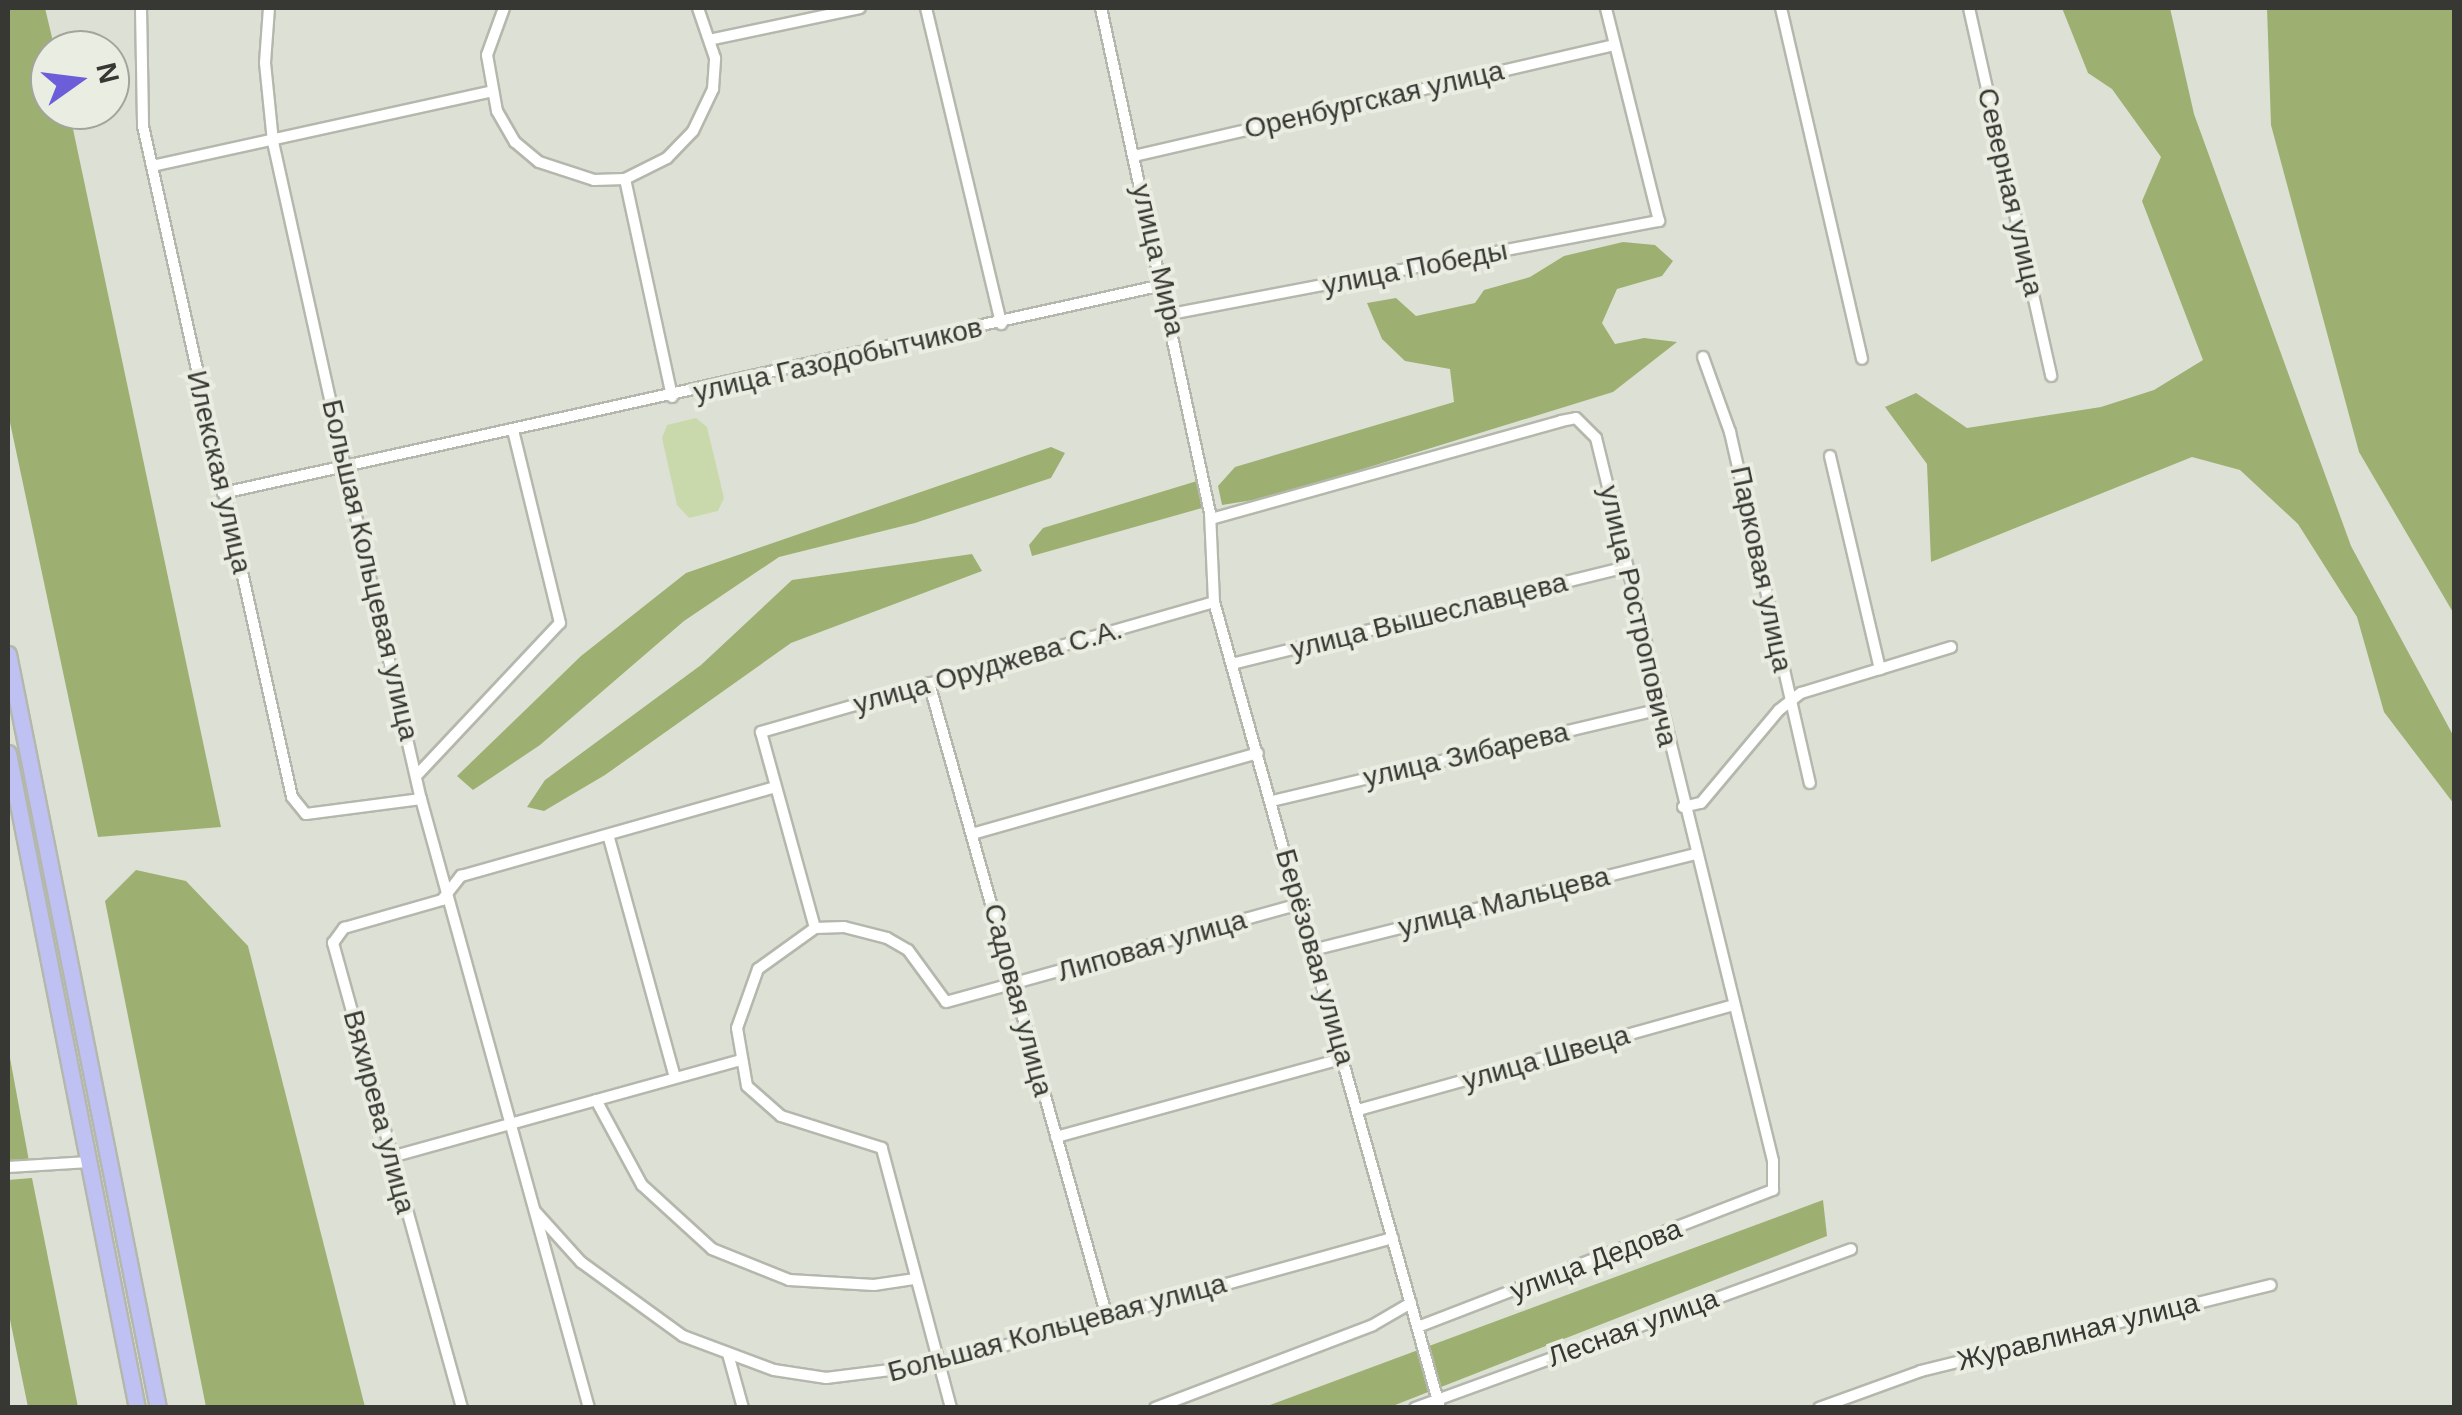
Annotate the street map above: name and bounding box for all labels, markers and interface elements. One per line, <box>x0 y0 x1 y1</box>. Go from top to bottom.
north arrow <box>30 30 130 130</box>
street label: Оренбургская улица <box>1241 54 1507 146</box>
text: N <box>90 60 125 87</box>
street label: Северная улица <box>1970 85 2050 299</box>
street label: улица Мира <box>1124 181 1192 339</box>
street label: улица Победы <box>1320 234 1510 302</box>
street label: улица Газодобытчиков <box>690 310 986 410</box>
street label: Илекская улица <box>179 367 259 577</box>
street label: Большая Кольцевая улица <box>314 396 426 744</box>
street label: Парковая улица <box>1723 463 1799 675</box>
street label: улица Ростроповича <box>1592 482 1684 750</box>
street label: улица Вышеславцева <box>1287 565 1571 667</box>
street label: улица Оруджева С.А. <box>850 613 1126 721</box>
street label: улица Зибарева <box>1360 715 1572 795</box>
street label: Берёзовая улица <box>1268 845 1362 1069</box>
street label: улица Мальцева <box>1395 860 1613 944</box>
street label: Садовая улица <box>976 900 1060 1100</box>
street label: Липовая улица <box>1054 903 1250 989</box>
street label: Вяхирева улица <box>336 1007 422 1217</box>
street label: улица Швеца <box>1459 1018 1633 1098</box>
street label: улица Дедова <box>1506 1212 1686 1308</box>
street label: Большая Кольцевая улица <box>884 1267 1230 1389</box>
street label: Лесная улица <box>1543 1282 1723 1374</box>
street label: Журавлиная улица <box>1954 1286 2202 1378</box>

